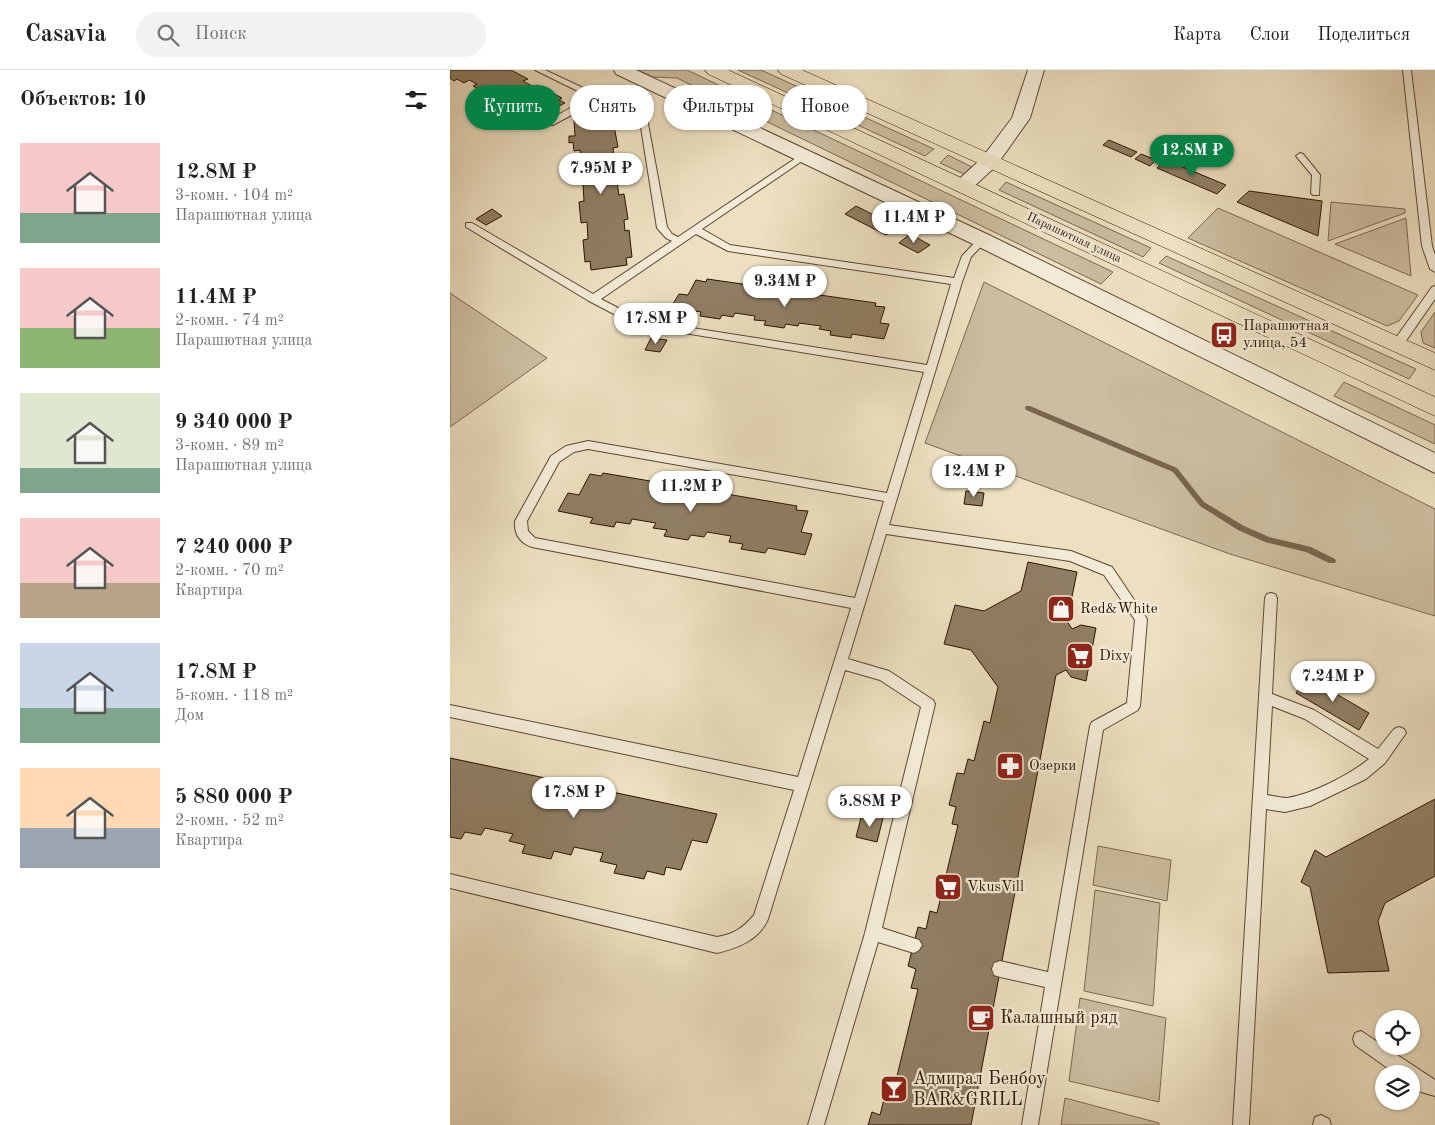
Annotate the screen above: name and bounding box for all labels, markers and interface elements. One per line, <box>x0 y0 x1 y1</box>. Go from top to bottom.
search box <box>136 12 486 57</box>
icon: search <box>154 21 182 49</box>
text: Casavia <box>25 23 106 47</box>
text: Поиск <box>194 25 247 44</box>
text: Карта <box>1173 26 1222 44</box>
text: Слои <box>1250 26 1289 44</box>
text: Поделиться <box>1317 26 1410 44</box>
chip: Купить <box>465 85 560 130</box>
chip: Снять <box>570 85 654 130</box>
chip: Фильтры <box>664 85 772 130</box>
chip: Новое <box>782 85 867 130</box>
icon: filters <box>402 86 430 114</box>
text: Объектов: 10 <box>20 89 146 110</box>
pin: 12.8M ₽ <box>1146 134 1238 177</box>
text: 12.8M ₽ <box>1161 143 1223 159</box>
pin: 7.95M ₽ <box>555 152 647 195</box>
text: 7.95M ₽ <box>570 161 632 177</box>
text: 12.8M ₽ <box>175 162 257 183</box>
icon: home <box>60 163 120 223</box>
text: 3-комн. · 104 m² <box>175 188 293 204</box>
pin: 11.4M ₽ <box>868 202 960 244</box>
text: Парашютная улица <box>175 208 312 224</box>
text: 11.4M ₽ <box>883 210 945 226</box>
street label: Парашютная улица <box>1025 211 1123 265</box>
pin: 9.34M ₽ <box>739 266 831 308</box>
text: 9.34M ₽ <box>754 274 816 290</box>
text: 11.4M ₽ <box>175 287 257 308</box>
icon: home <box>60 288 120 348</box>
pin: 17.8M ₽ <box>610 302 702 345</box>
text: 17.8M ₽ <box>625 311 687 327</box>
text: 2-комн. · 74 m² <box>175 313 284 329</box>
place label: Парашютная улица, 54 <box>1243 319 1330 351</box>
bus stop icon: Парашютная улица, 54 <box>1209 320 1239 350</box>
text: Парашютная улица <box>175 333 312 349</box>
text: 9 340 000 ₽ <box>175 412 293 433</box>
icon: home <box>60 413 120 473</box>
text: 3-комн. · 89 m² <box>175 438 284 454</box>
pin: 12.4M ₽ <box>928 456 1020 498</box>
text: Парашютная улица <box>175 458 312 474</box>
text: 12.4M ₽ <box>943 464 1005 480</box>
pin: 11.2M ₽ <box>645 470 737 513</box>
text: 11.2M ₽ <box>660 479 722 495</box>
text: 7 240 000 ₽ <box>175 537 293 558</box>
icon: home <box>60 538 120 598</box>
text: 2-комн. · 70 m² <box>175 563 284 579</box>
text: Квартира <box>175 583 243 599</box>
shop icon: Red&White <box>1046 594 1076 624</box>
place label: Red&White <box>1080 602 1158 617</box>
supermarket icon: Dixy <box>1065 641 1095 671</box>
place label: Dixy <box>1099 649 1131 664</box>
pin: 7.24M ₽ <box>1287 660 1379 703</box>
text: 17.8M ₽ <box>175 662 257 683</box>
icon: home <box>60 663 120 723</box>
text: 7.24M ₽ <box>1302 669 1364 685</box>
text: 5-комн. · 118 m² <box>175 688 293 704</box>
text: Дом <box>175 708 204 724</box>
pharmacy icon: Озерки <box>995 751 1025 781</box>
place label: Озерки <box>1029 759 1076 774</box>
pin: 17.8M ₽ <box>528 776 620 819</box>
text: 17.8M ₽ <box>543 785 605 801</box>
pin: 5.88M ₽ <box>824 786 916 828</box>
text: 5 880 000 ₽ <box>175 787 293 808</box>
icon: home <box>60 788 120 848</box>
text: 5.88M ₽ <box>839 794 901 810</box>
text: 2-комн. · 52 m² <box>175 813 284 829</box>
text: Квартира <box>175 833 243 849</box>
supermarket icon: VkusVill <box>933 872 963 902</box>
place label: VkusVill <box>967 880 1024 895</box>
cafe icon: Калашный ряд <box>966 1003 996 1033</box>
place label: Калашный ряд <box>1000 1009 1118 1027</box>
map controls <box>1375 1010 1420 1110</box>
button: locate <box>1375 1010 1420 1055</box>
button: layers <box>1375 1065 1420 1110</box>
place label: Адмирал Бенбоу BAR&GRILL <box>913 1070 1046 1109</box>
bar icon: Адмирал Бенбоу BAR&GRILL <box>879 1074 909 1104</box>

